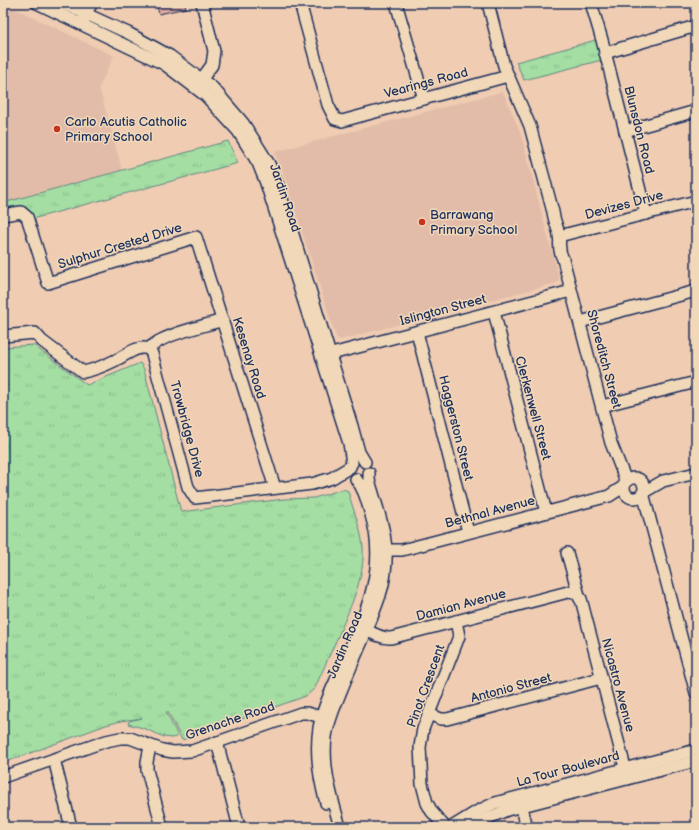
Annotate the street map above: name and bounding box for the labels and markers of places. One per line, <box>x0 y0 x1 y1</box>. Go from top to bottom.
place label: Carlo Acutis Catholic Primary School <box>65 114 187 145</box>
marker: Carlo Acutis Catholic Primary School <box>52 124 62 134</box>
place label: Barrawang Primary School <box>430 207 517 238</box>
marker: Barrawang Primary School <box>417 217 427 227</box>

